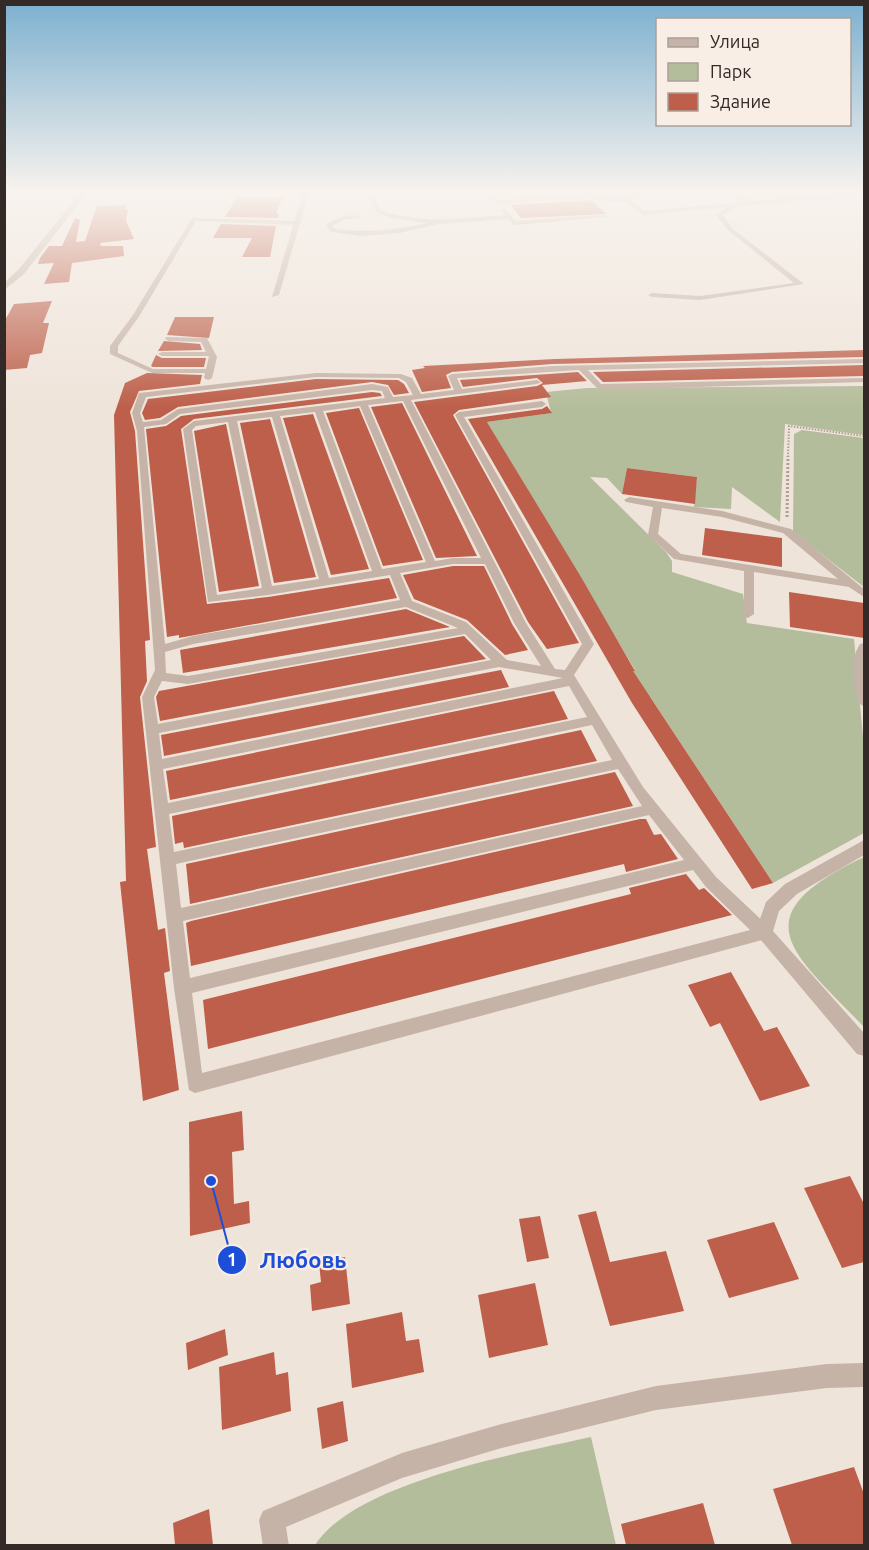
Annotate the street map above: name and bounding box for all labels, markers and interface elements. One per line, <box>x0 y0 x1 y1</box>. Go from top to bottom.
legend <box>656 18 851 126</box>
text: Улица <box>710 31 760 51</box>
text: Парк <box>710 61 751 81</box>
text: Здание <box>710 91 771 111</box>
callout: Любовь <box>217 1240 358 1280</box>
text: Любовь <box>259 1247 347 1272</box>
text: 1 <box>227 1249 237 1269</box>

